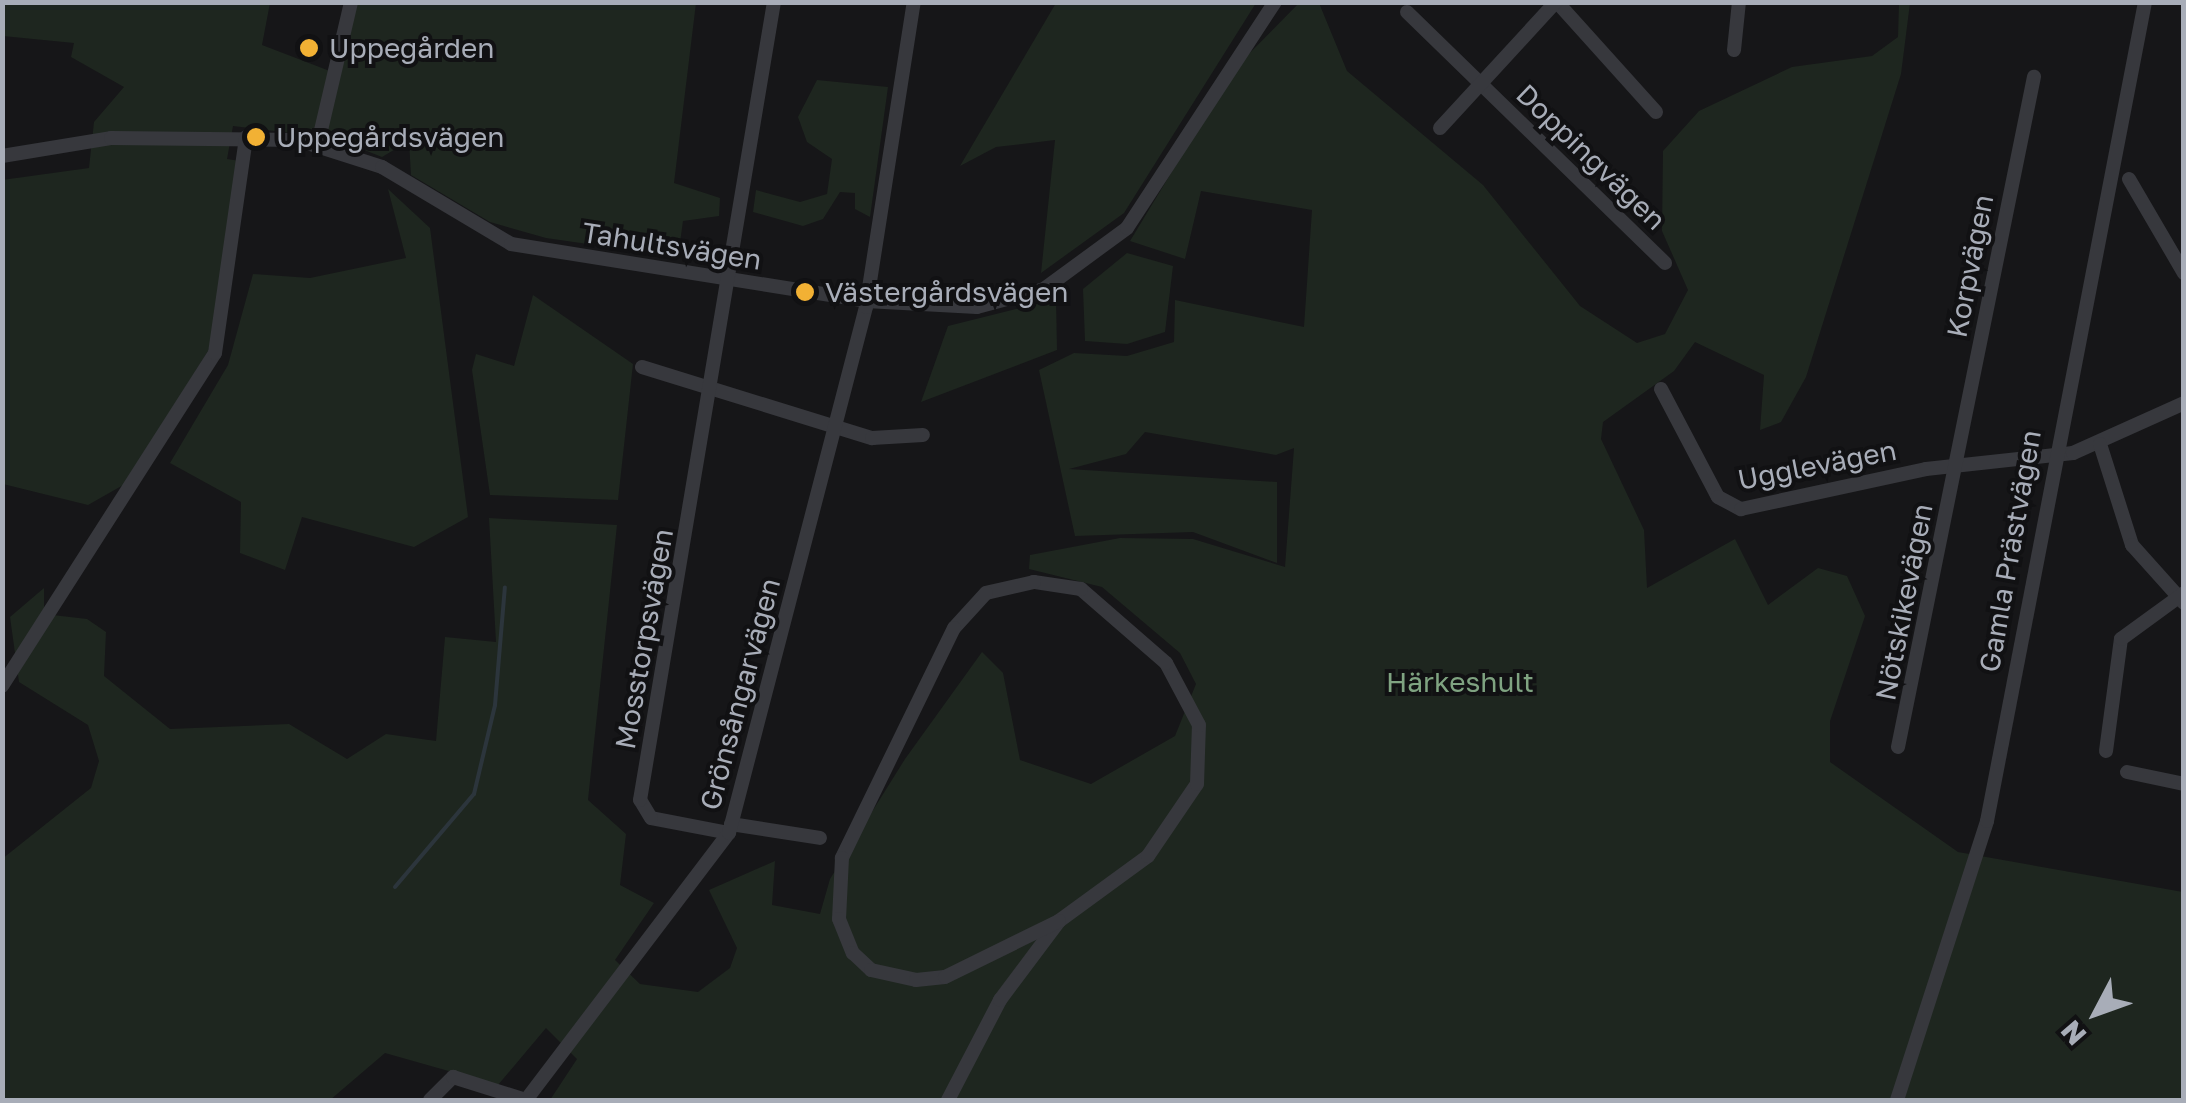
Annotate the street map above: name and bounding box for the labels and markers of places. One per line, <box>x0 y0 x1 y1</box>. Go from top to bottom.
place label: Uppegården <box>329 31 494 65</box>
marker: Uppegården <box>298 37 320 59</box>
place label: Uppegårdsvägen <box>276 120 504 154</box>
marker: Uppegårdsvägen <box>245 126 267 148</box>
place label: Västergårdsvägen <box>825 275 1068 309</box>
marker: Västergårdsvägen <box>794 281 816 303</box>

